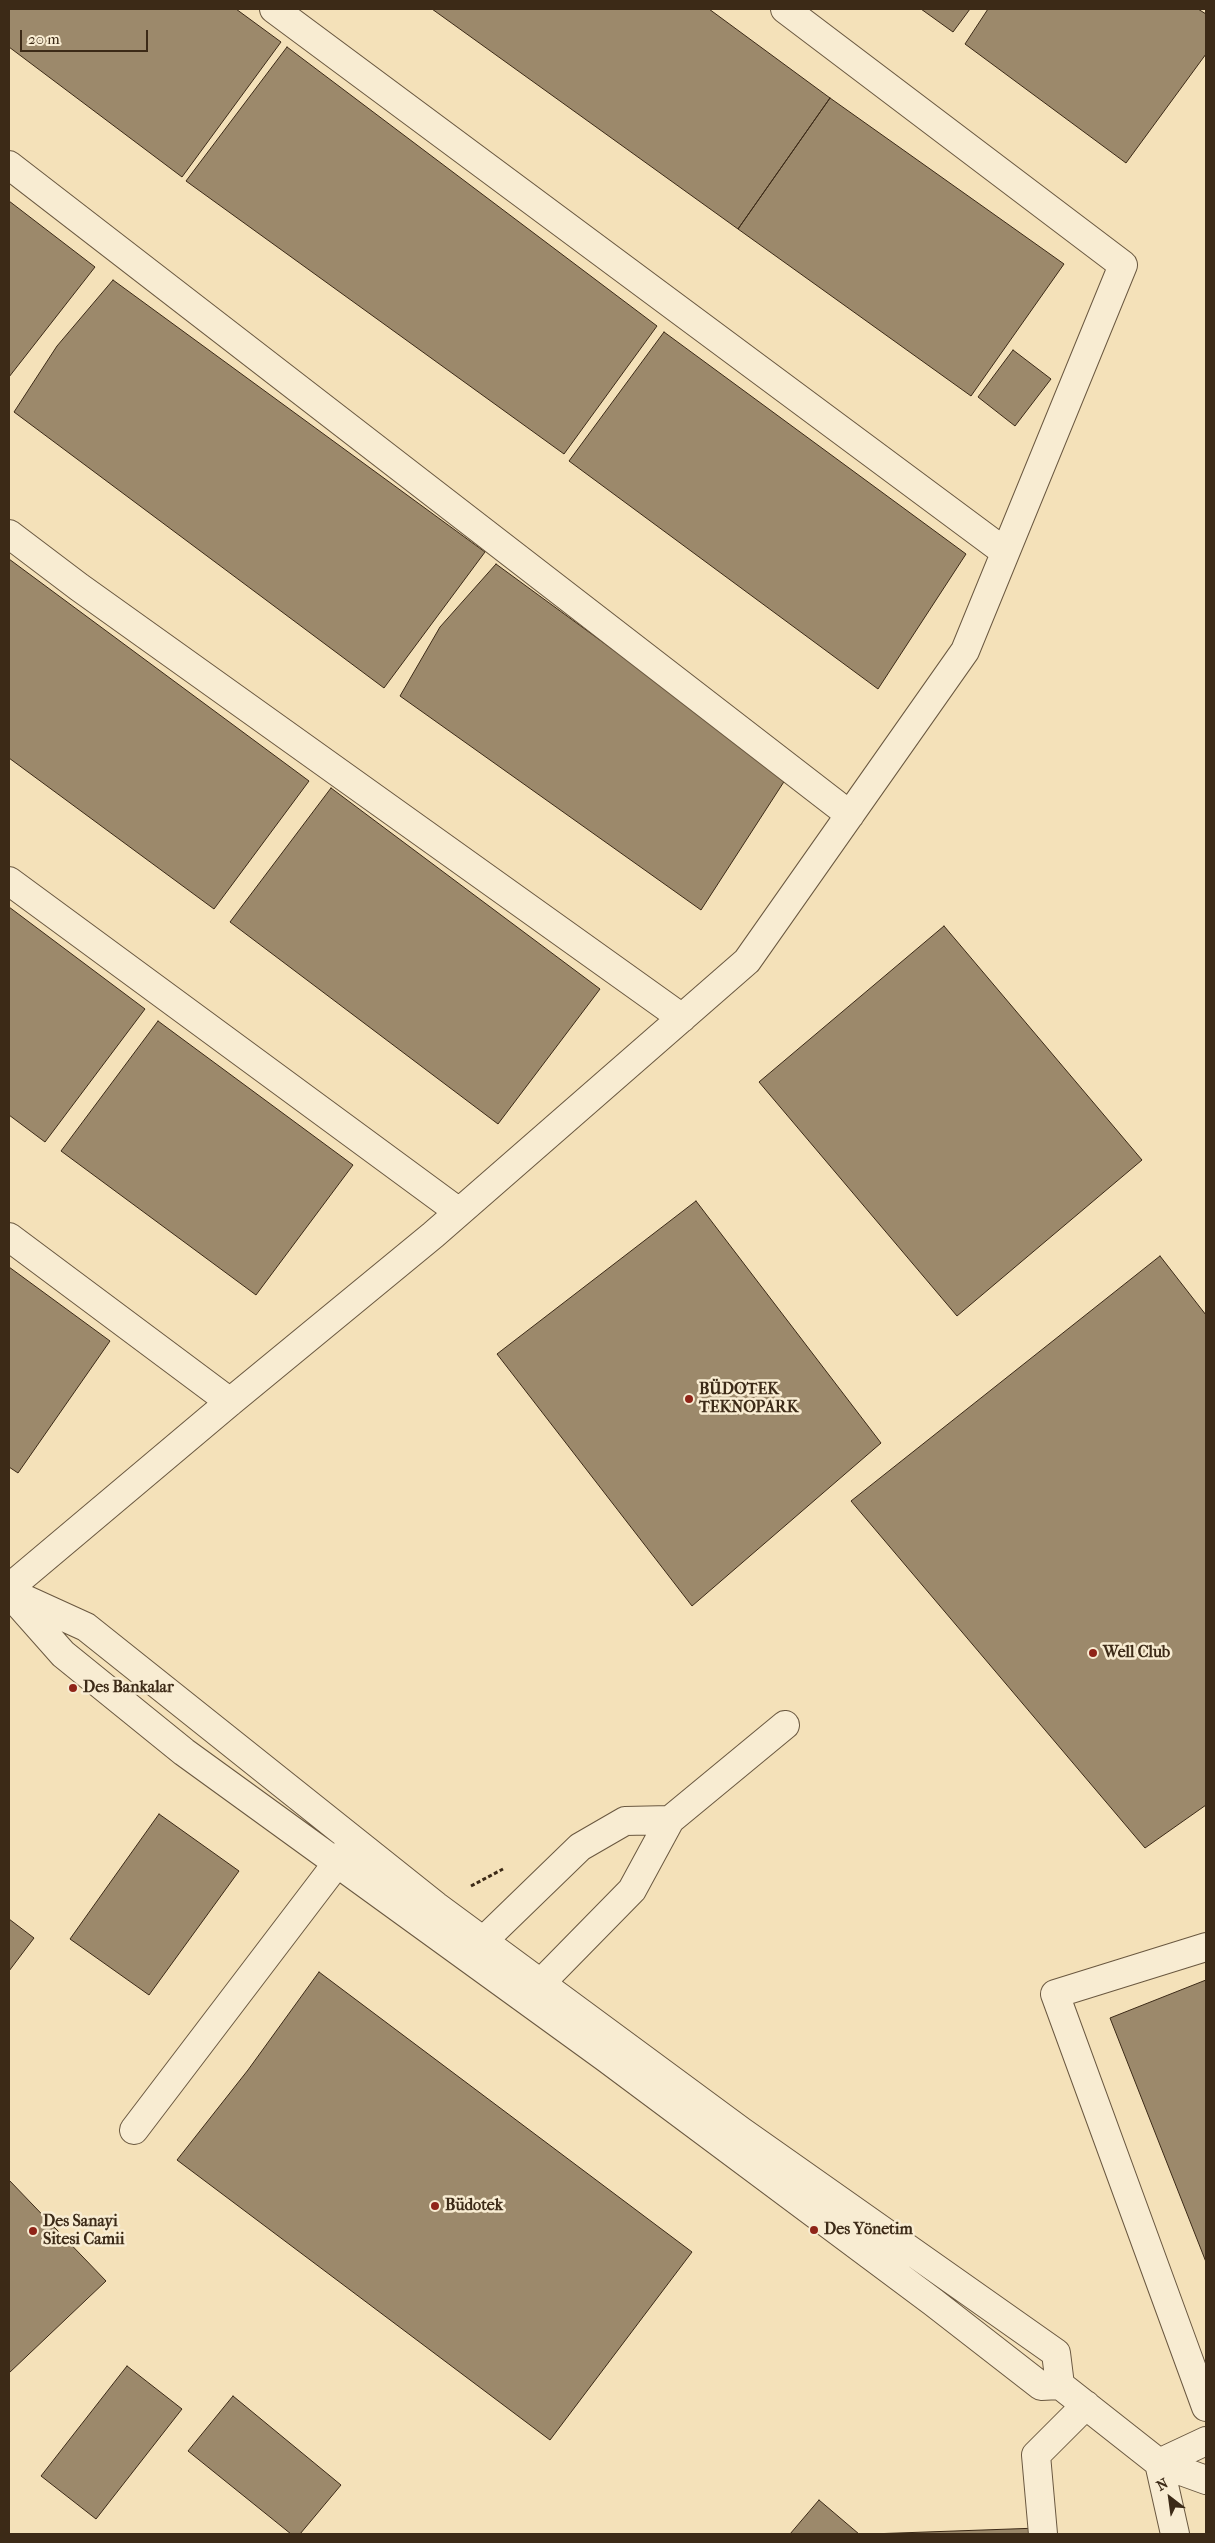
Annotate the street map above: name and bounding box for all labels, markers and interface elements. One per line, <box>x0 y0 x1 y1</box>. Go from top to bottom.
scale bar <box>22 20 150 52</box>
text: 20 m <box>28 30 60 48</box>
place label: BÜDOTEK TEKNOPARK <box>699 1380 798 1418</box>
marker: BÜDOTEK TEKNOPARK <box>683 1393 695 1405</box>
place label: Well Club <box>1103 1643 1170 1663</box>
marker: Well Club <box>1087 1647 1099 1659</box>
place label: Des Bankalar <box>83 1678 174 1698</box>
marker: Des Bankalar <box>67 1682 79 1694</box>
place label: Büdotek <box>445 2196 503 2216</box>
marker: Büdotek <box>429 2200 441 2212</box>
place label: Des Sanayi Sitesi Camii <box>43 2212 124 2250</box>
place label: Des Yönetim <box>824 2220 913 2240</box>
marker: Des Yönetim <box>808 2224 820 2236</box>
marker: Des Sanayi Sitesi Camii <box>27 2225 39 2237</box>
north arrow <box>1145 2473 1195 2523</box>
text: N <box>1153 2475 1171 2495</box>

